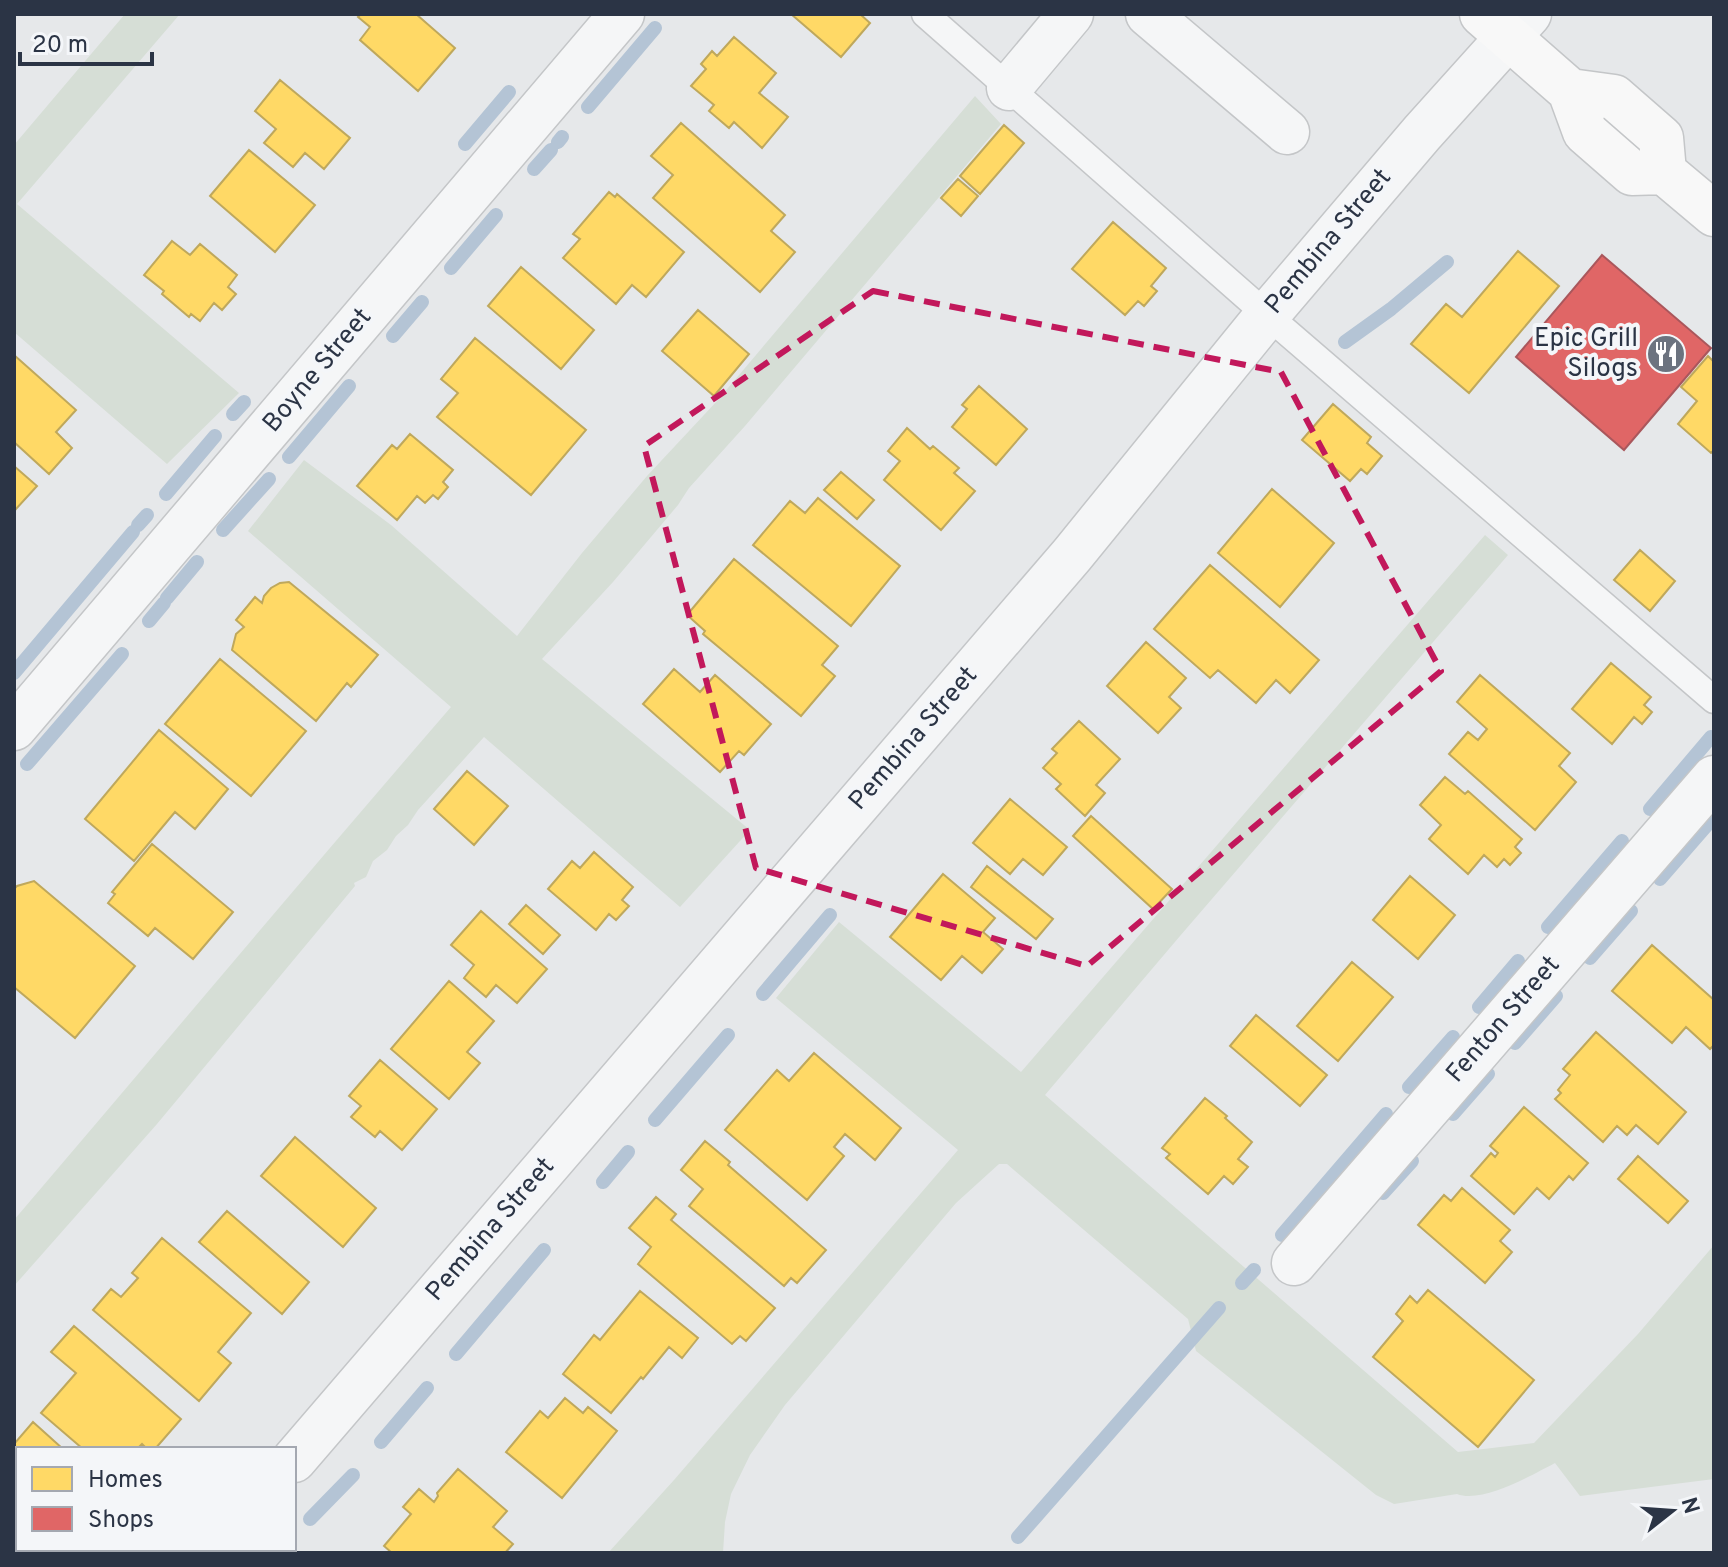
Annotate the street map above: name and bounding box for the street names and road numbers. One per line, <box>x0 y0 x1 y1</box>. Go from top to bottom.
street label: Pembina Street <box>1258 162 1400 322</box>
street label: Boyne Street <box>256 302 380 440</box>
street label: Pembina Street <box>842 660 986 818</box>
street label: Fenton Street <box>1440 950 1568 1090</box>
street label: Pembina Street <box>419 1151 563 1309</box>

